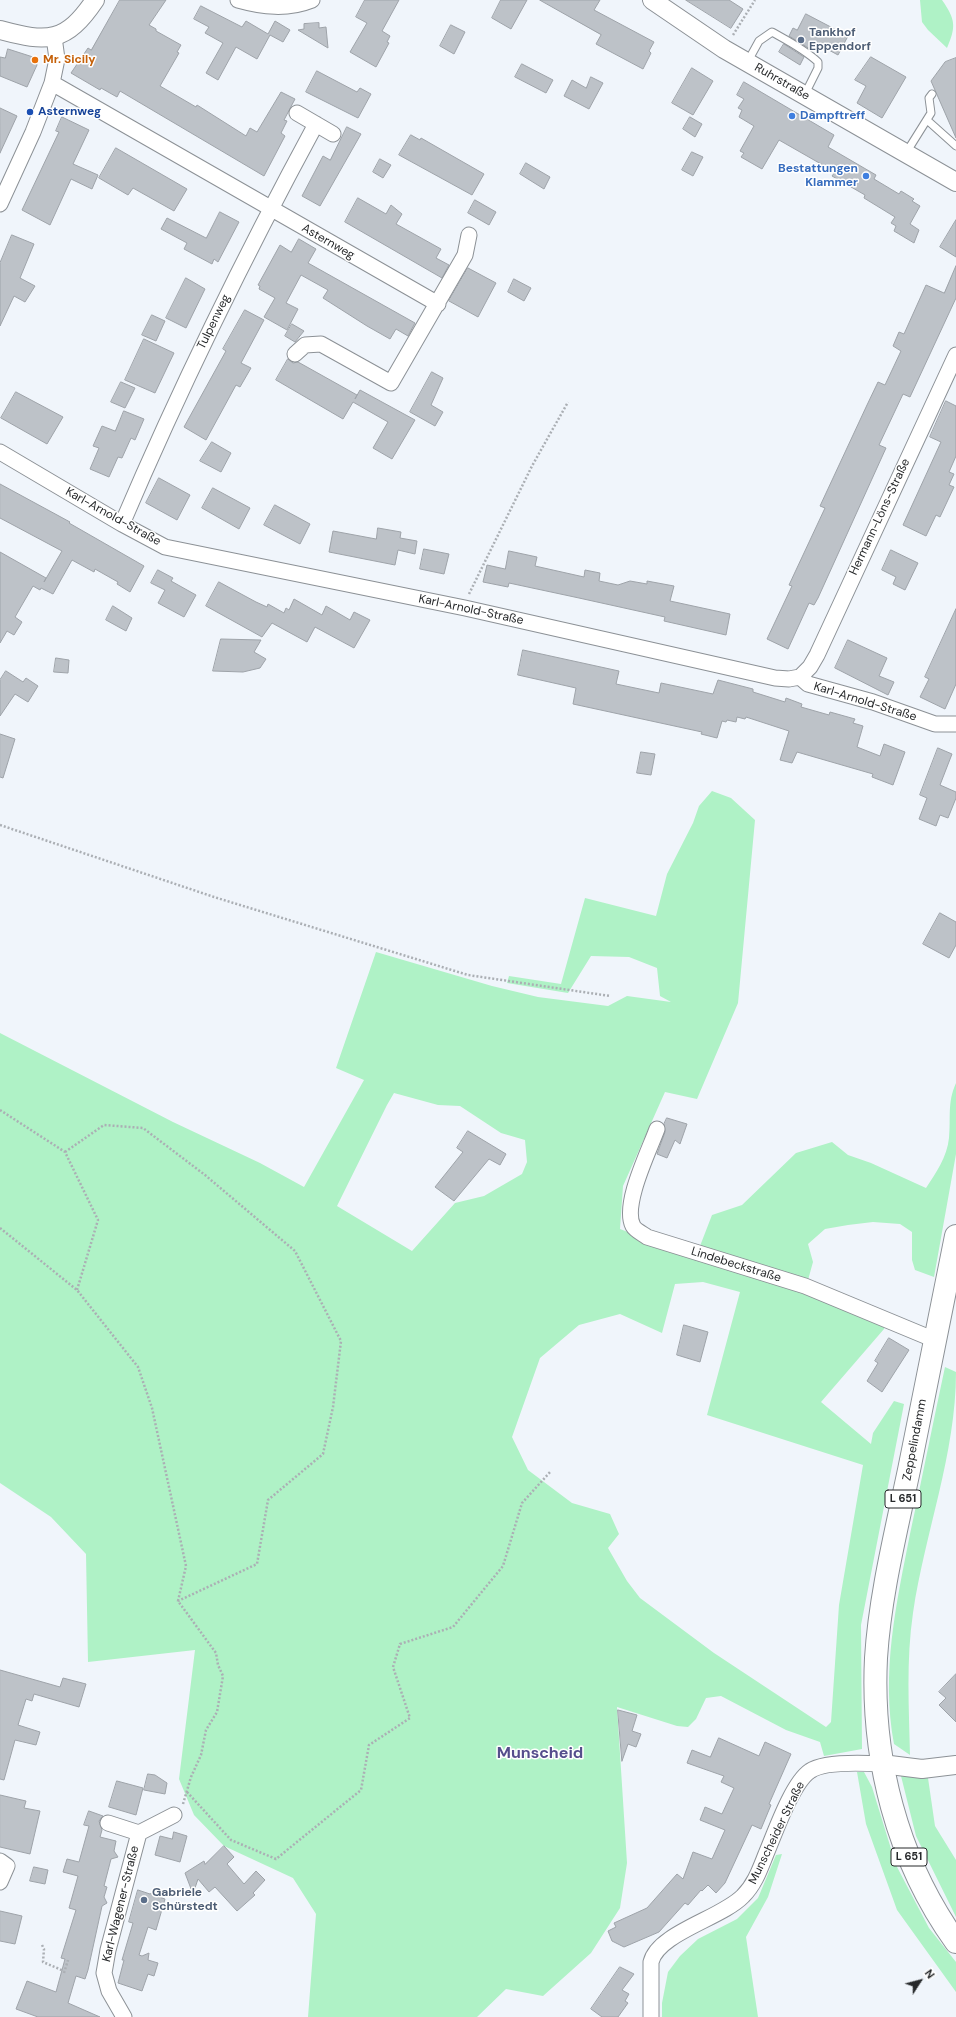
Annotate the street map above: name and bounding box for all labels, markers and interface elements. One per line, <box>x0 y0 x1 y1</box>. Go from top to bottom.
place label: Tankhof Eppendorf <box>809 26 871 54</box>
marker: Tankhof Eppendorf <box>796 35 806 45</box>
place label: Mr. Sicily <box>43 53 95 67</box>
marker: Mr. Sicily <box>30 55 40 65</box>
street label: Ruhrstraße <box>752 60 812 104</box>
place label: Asternweg <box>38 105 101 119</box>
marker: Asternweg <box>25 107 35 117</box>
place label: Dampftreff <box>800 109 865 123</box>
marker: Dampftreff <box>787 111 797 121</box>
place label: Bestattungen Klammer <box>778 162 858 190</box>
marker: Bestattungen Klammer <box>861 171 871 181</box>
street label: Asternweg <box>299 221 357 263</box>
street label: Tulpenweg <box>195 292 233 352</box>
street label: Hermann-Löns-Straße <box>847 457 913 577</box>
street label: Karl-Arnold-Straße <box>63 485 163 549</box>
street label: Karl-Arnold-Straße <box>417 592 525 628</box>
street label: Karl-Arnold-Straße <box>812 679 918 725</box>
street label: Lindebeckstraße <box>689 1244 783 1286</box>
street label: Zeppelindamm <box>900 1398 930 1482</box>
road number: L 651 <box>885 1490 921 1508</box>
district label: Munscheid <box>497 1744 583 1764</box>
street label: Munscheider Straße <box>746 1779 808 1887</box>
street label: Karl-Wagener-Straße <box>100 1844 142 1964</box>
road number: L 651 <box>891 1848 927 1866</box>
place label: Gabriele Schürstedt <box>152 1886 218 1914</box>
marker: Gabriele Schürstedt <box>139 1895 149 1905</box>
north arrow <box>900 1961 940 2001</box>
text: N <box>922 1967 938 1981</box>

